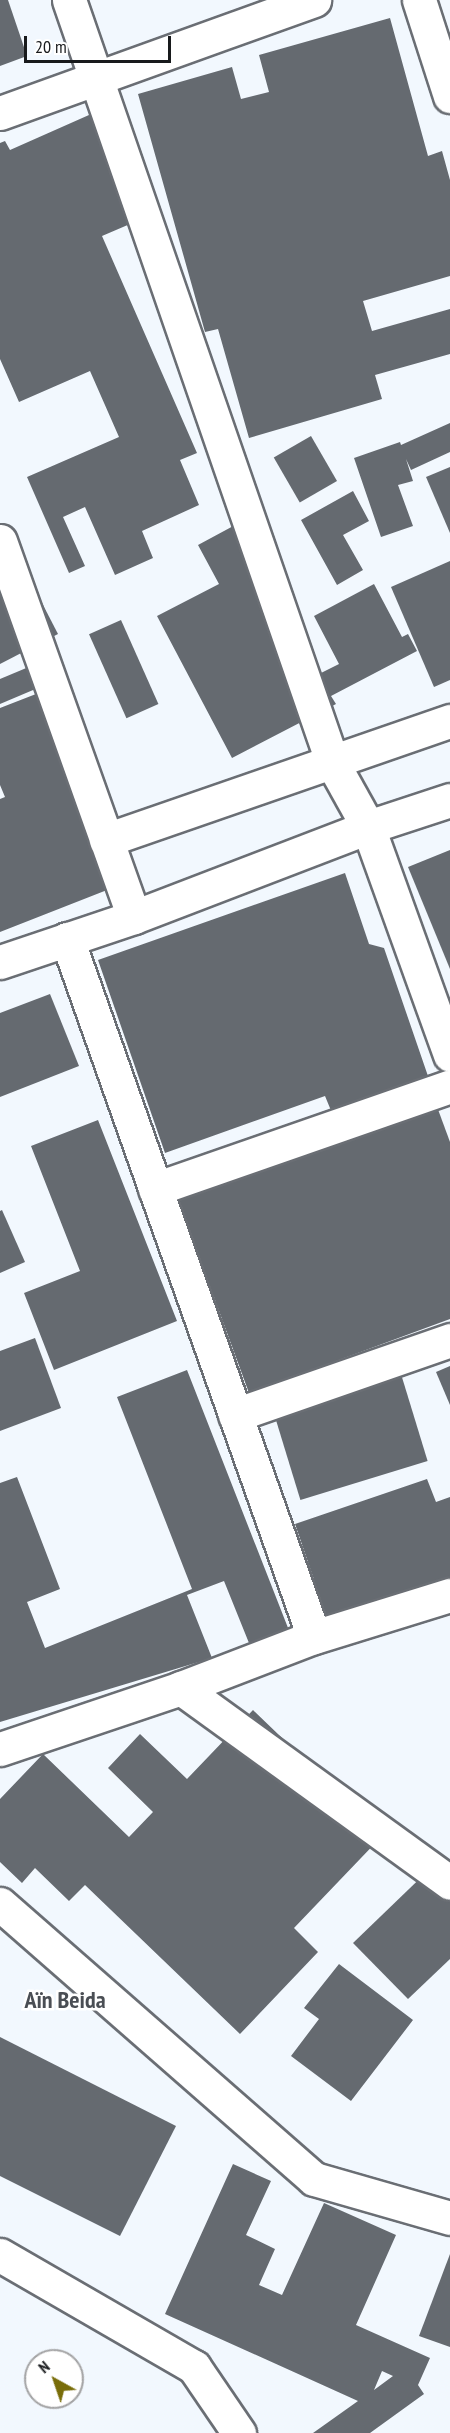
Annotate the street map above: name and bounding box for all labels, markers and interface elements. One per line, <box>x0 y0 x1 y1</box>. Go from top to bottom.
scale bar <box>27 24 174 62</box>
text: 20 m <box>35 35 67 58</box>
district label: Aïn Beida <box>24 1986 106 2014</box>
north arrow <box>24 2349 84 2409</box>
text: N <box>34 2356 53 2377</box>

